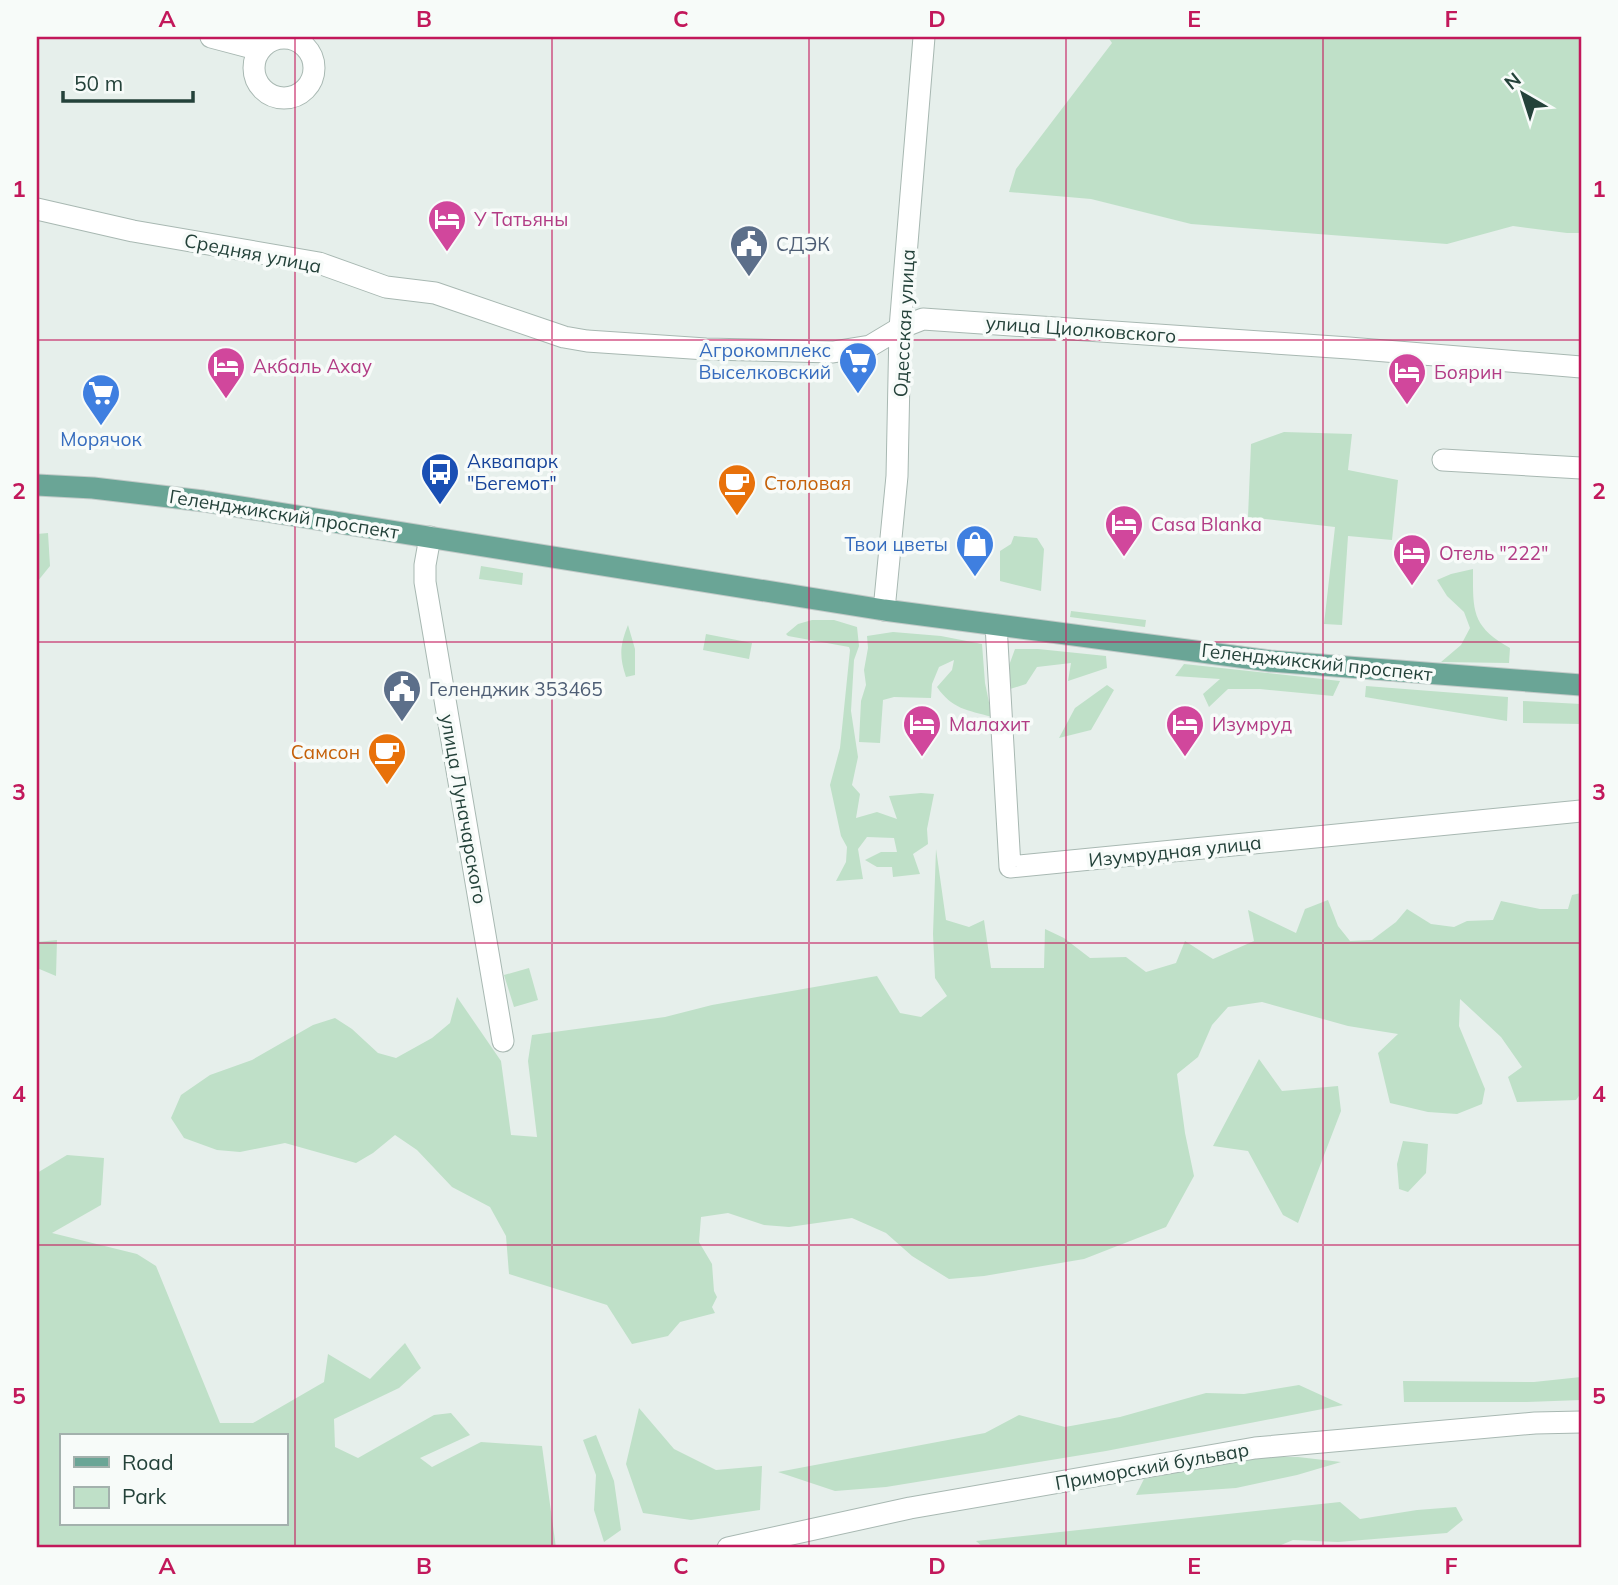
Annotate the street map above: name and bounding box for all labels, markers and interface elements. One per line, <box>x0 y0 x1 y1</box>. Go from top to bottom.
text: A <box>158 4 176 33</box>
text: B <box>416 4 432 33</box>
text: C <box>673 4 689 33</box>
text: D <box>928 4 946 33</box>
text: E <box>1187 4 1201 33</box>
text: F <box>1444 4 1458 33</box>
scale bar <box>63 60 192 104</box>
north arrow <box>1488 60 1558 130</box>
text: N <box>1499 67 1525 95</box>
text: 50 m <box>74 70 123 96</box>
text: 1 <box>12 174 26 203</box>
text: 1 <box>1592 174 1606 203</box>
hotel icon: У Татьяны <box>426 198 468 253</box>
place label: У Татьяны <box>473 207 568 231</box>
public building icon: СДЭК <box>728 223 770 278</box>
street label: Средняя улица <box>182 228 324 278</box>
place label: СДЭК <box>776 232 830 256</box>
street label: Одесская улица <box>888 248 920 398</box>
street label: улица Циолковского <box>985 310 1177 348</box>
place label: Агрокомплекс Выселковский <box>698 338 831 384</box>
supermarket icon: Агрокомплекс Выселковский <box>837 340 879 395</box>
hotel icon: Акбаль Ахау <box>205 345 247 400</box>
hotel icon: Боярин <box>1386 351 1428 406</box>
place label: Акбаль Ахау <box>253 354 372 378</box>
place label: Боярин <box>1434 360 1503 384</box>
supermarket icon: Морячок <box>80 372 122 427</box>
place label: Морячок <box>60 427 142 451</box>
place label: Аквапарк "Бегемот" <box>467 449 559 495</box>
bus stop icon: Аквапарк "Бегемот" <box>419 451 461 506</box>
cafe icon: Столовая <box>716 462 758 517</box>
place label: Столовая <box>764 471 851 495</box>
text: 2 <box>12 476 26 505</box>
text: 2 <box>1592 476 1606 505</box>
street label: Геленджикский проспект <box>168 484 401 544</box>
hotel icon: Casa Blanka <box>1103 503 1145 558</box>
place label: Casa Blanka <box>1151 512 1262 536</box>
shop icon: Твои цветы <box>954 523 996 578</box>
place label: Твои цветы <box>845 532 948 556</box>
hotel icon: Отель "222" <box>1391 532 1433 587</box>
place label: Отель "222" <box>1439 541 1548 565</box>
street label: Геленджикский проспект <box>1200 638 1434 686</box>
public building icon: Геленджик 353465 <box>381 668 423 723</box>
place label: Геленджик 353465 <box>429 677 603 701</box>
hotel icon: Малахит <box>901 703 943 758</box>
hotel icon: Изумруд <box>1164 703 1206 758</box>
street label: улица Луначарского <box>435 712 493 906</box>
place label: Малахит <box>949 712 1030 736</box>
place label: Изумруд <box>1212 712 1292 736</box>
cafe icon: Самсон <box>366 731 408 786</box>
place label: Самсон <box>291 740 360 764</box>
text: 3 <box>12 777 26 806</box>
text: 3 <box>1592 777 1606 806</box>
street label: Изумрудная улица <box>1087 830 1263 872</box>
text: 4 <box>12 1079 26 1108</box>
text: 4 <box>1592 1079 1606 1108</box>
text: 5 <box>12 1381 26 1410</box>
text: 5 <box>1592 1381 1606 1410</box>
legend <box>60 1434 287 1526</box>
street label: Приморский бульвар <box>1053 1437 1251 1495</box>
text: Road <box>122 1449 173 1475</box>
text: Park <box>122 1483 166 1509</box>
text: A <box>158 1551 176 1580</box>
text: B <box>416 1551 432 1580</box>
text: C <box>673 1551 689 1580</box>
text: D <box>928 1551 946 1580</box>
text: E <box>1187 1551 1201 1580</box>
text: F <box>1444 1551 1458 1580</box>

